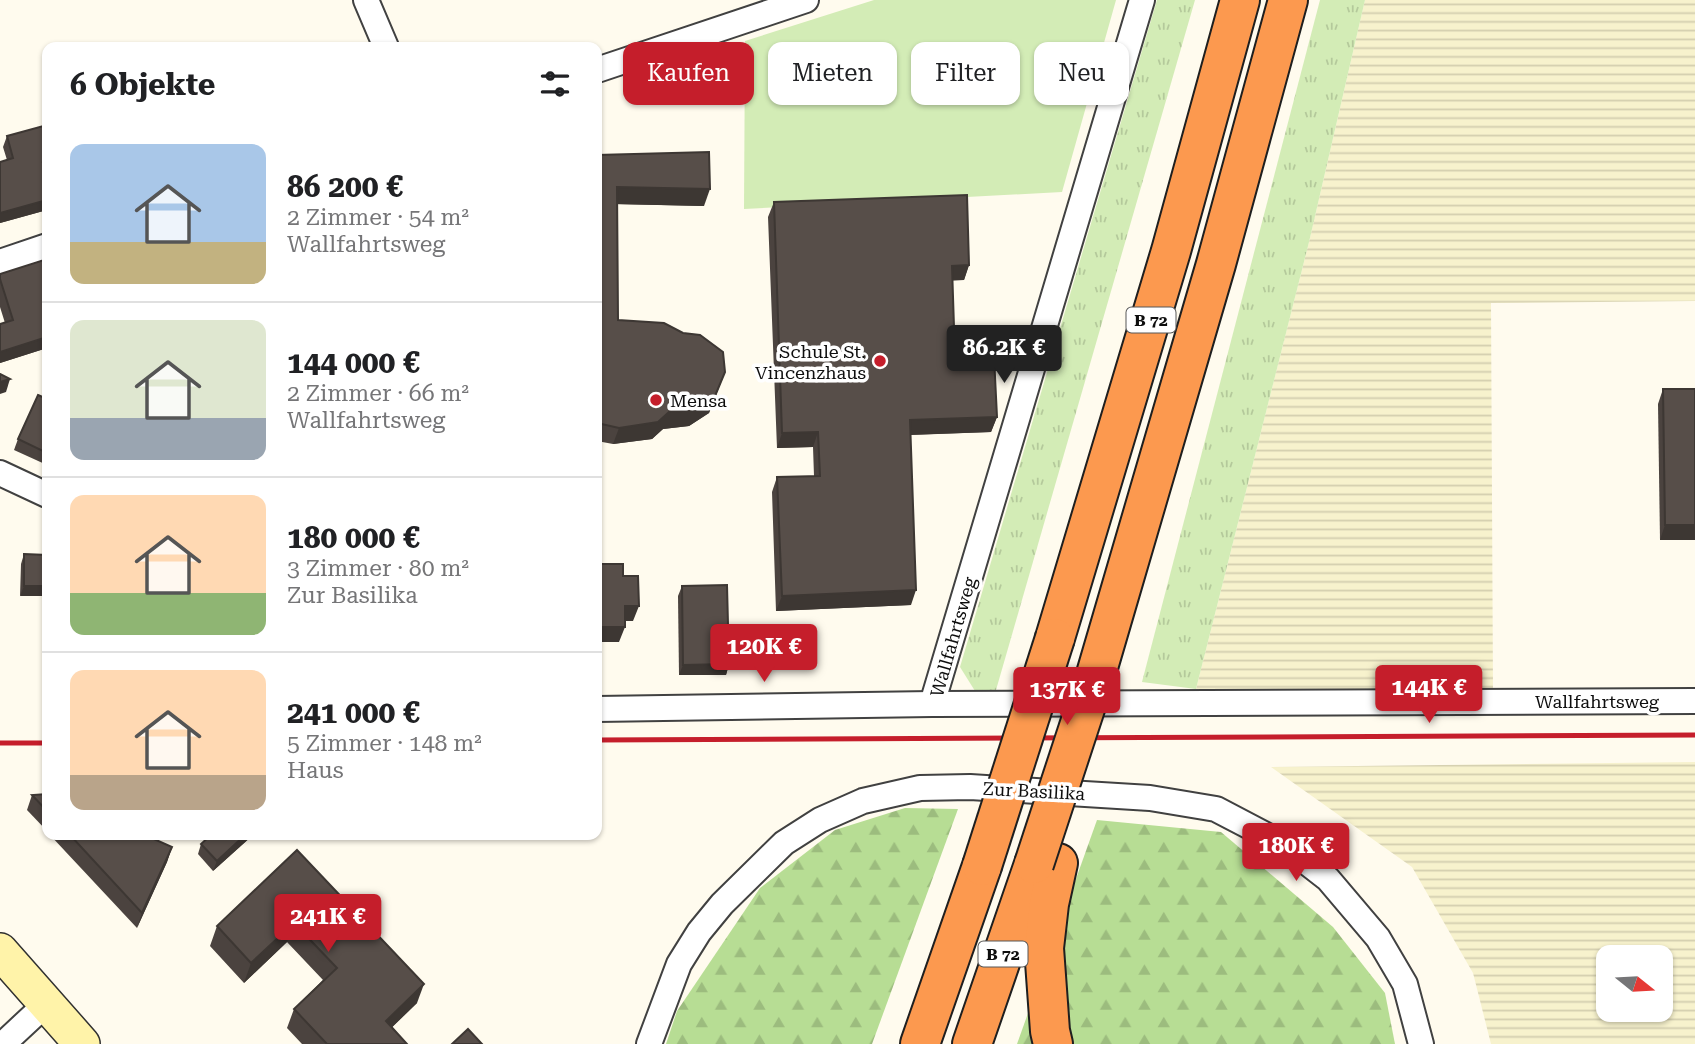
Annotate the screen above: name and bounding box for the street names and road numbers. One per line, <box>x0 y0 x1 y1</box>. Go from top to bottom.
road number: B 72 <box>1126 308 1176 332</box>
street label: Wallfahrtsweg <box>926 574 980 699</box>
street label: Wallfahrtsweg <box>1535 691 1660 712</box>
street label: Zur Basilika <box>982 778 1086 804</box>
road number: B 72 <box>978 942 1028 966</box>

